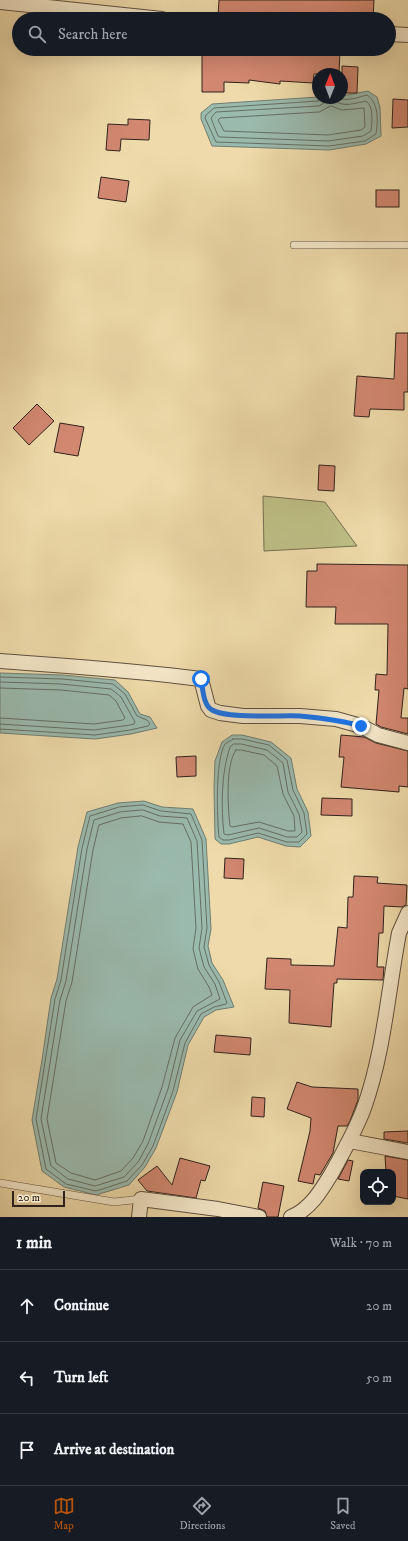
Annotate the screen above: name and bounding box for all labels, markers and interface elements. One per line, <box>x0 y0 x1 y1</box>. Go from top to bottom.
search box <box>12 12 396 56</box>
icon: search <box>26 23 48 45</box>
text: Search here <box>58 25 127 44</box>
north arrow <box>312 68 348 104</box>
route start <box>192 670 210 688</box>
route end <box>352 717 370 735</box>
map controls <box>360 1169 396 1205</box>
button: locate <box>360 1169 396 1205</box>
scale bar <box>12 1189 65 1208</box>
text: 20 m <box>18 1191 40 1205</box>
text: 1 min <box>16 1232 52 1254</box>
text: Walk · 70 m <box>330 1235 392 1251</box>
icon: ahead <box>16 1295 38 1317</box>
text: Continue <box>54 1296 109 1315</box>
text: 20 m <box>366 1298 392 1314</box>
icon: left <box>16 1367 38 1389</box>
text: Turn left <box>54 1368 108 1387</box>
text: 50 m <box>366 1370 392 1386</box>
icon: arrive <box>16 1439 38 1461</box>
text: Arrive at destination <box>54 1440 174 1459</box>
tab: Map <box>53 1495 75 1533</box>
tab: Directions <box>180 1495 225 1533</box>
tab: Saved <box>330 1495 355 1533</box>

